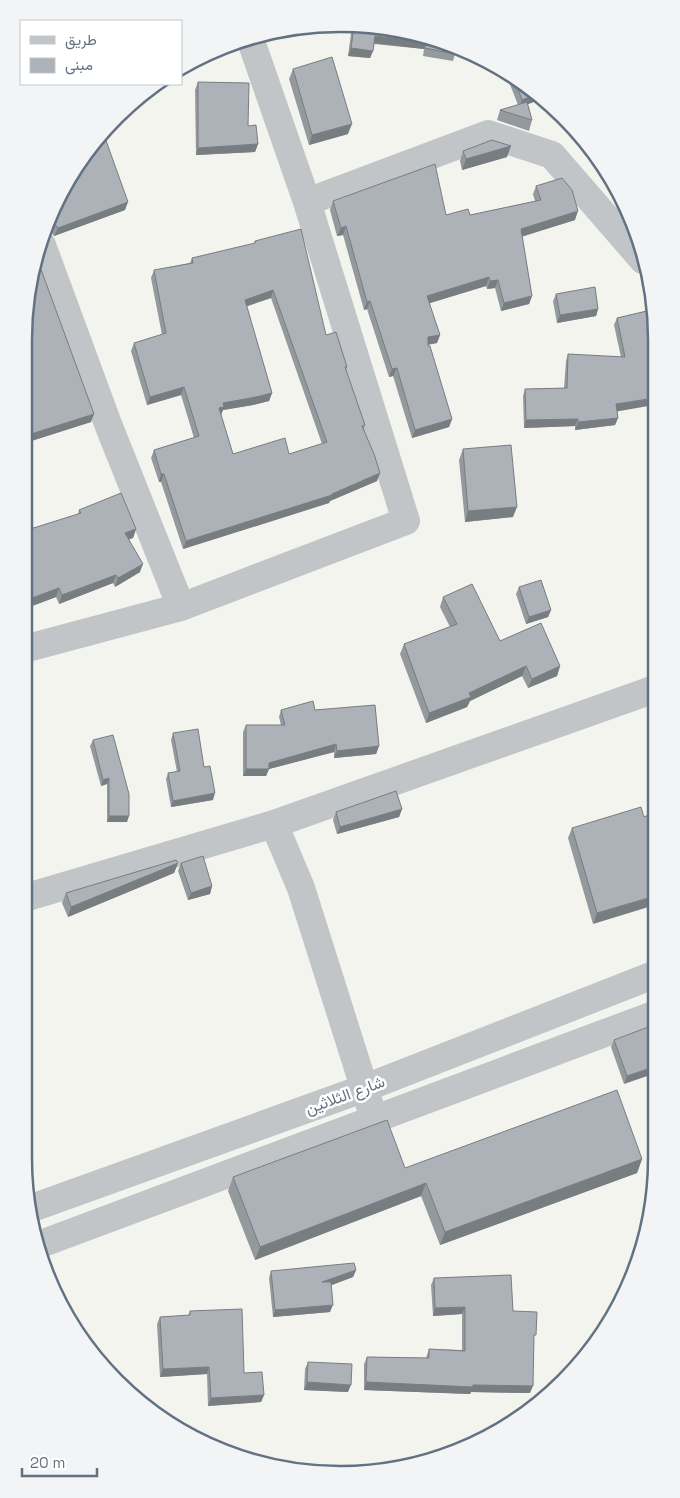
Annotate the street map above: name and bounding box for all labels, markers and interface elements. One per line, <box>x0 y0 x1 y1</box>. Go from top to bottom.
legend <box>20 20 182 85</box>
text: طريق <box>65 30 97 50</box>
text: مبنى <box>65 55 93 75</box>
street label: شارع الثلاثين <box>302 1071 388 1120</box>
scale bar <box>22 1446 98 1478</box>
text: 20 m <box>30 1453 65 1472</box>

